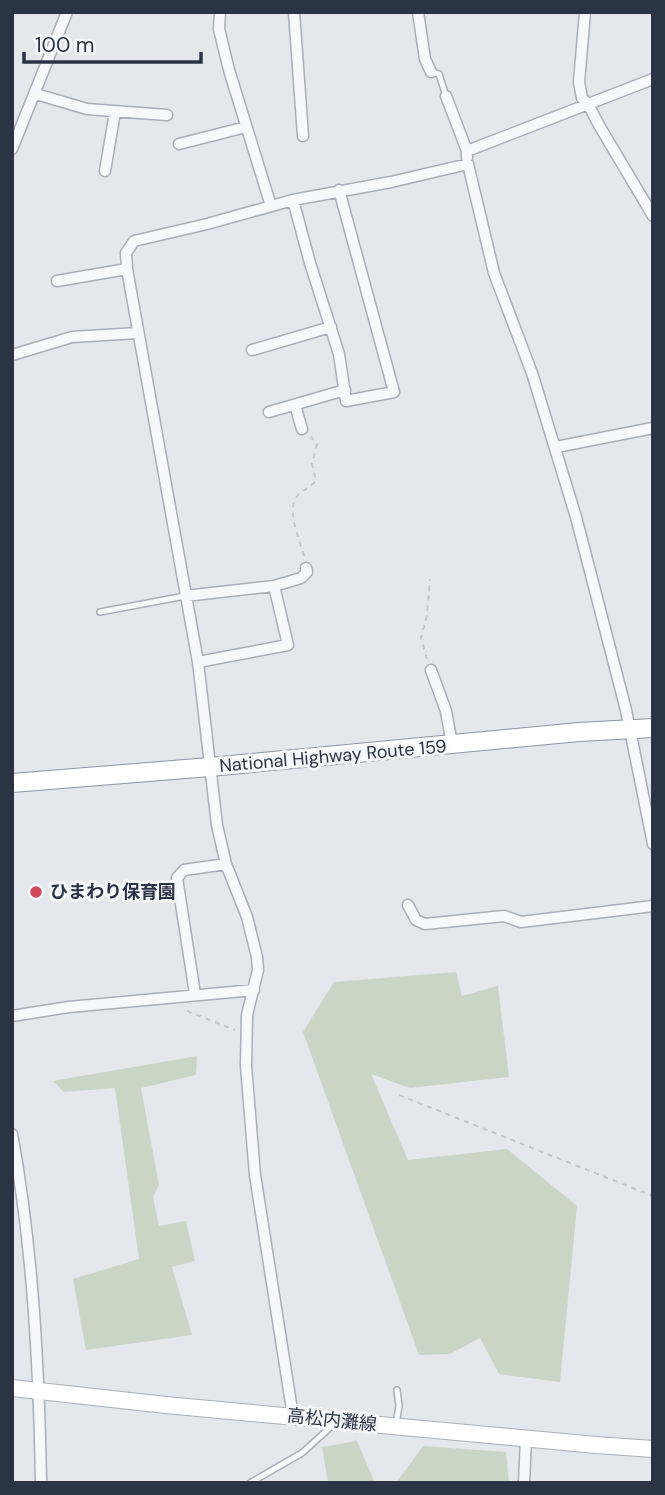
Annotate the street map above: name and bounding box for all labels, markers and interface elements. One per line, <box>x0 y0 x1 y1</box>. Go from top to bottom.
scale bar <box>24 21 201 65</box>
text: 100 m <box>35 31 95 59</box>
street label: National Highway Route 159 <box>218 734 448 778</box>
place label: ひまわり保育園 <box>50 880 176 904</box>
marker: ひまわり保育園 <box>28 884 44 900</box>
street label: 高松内灘線 <box>286 1403 378 1437</box>

